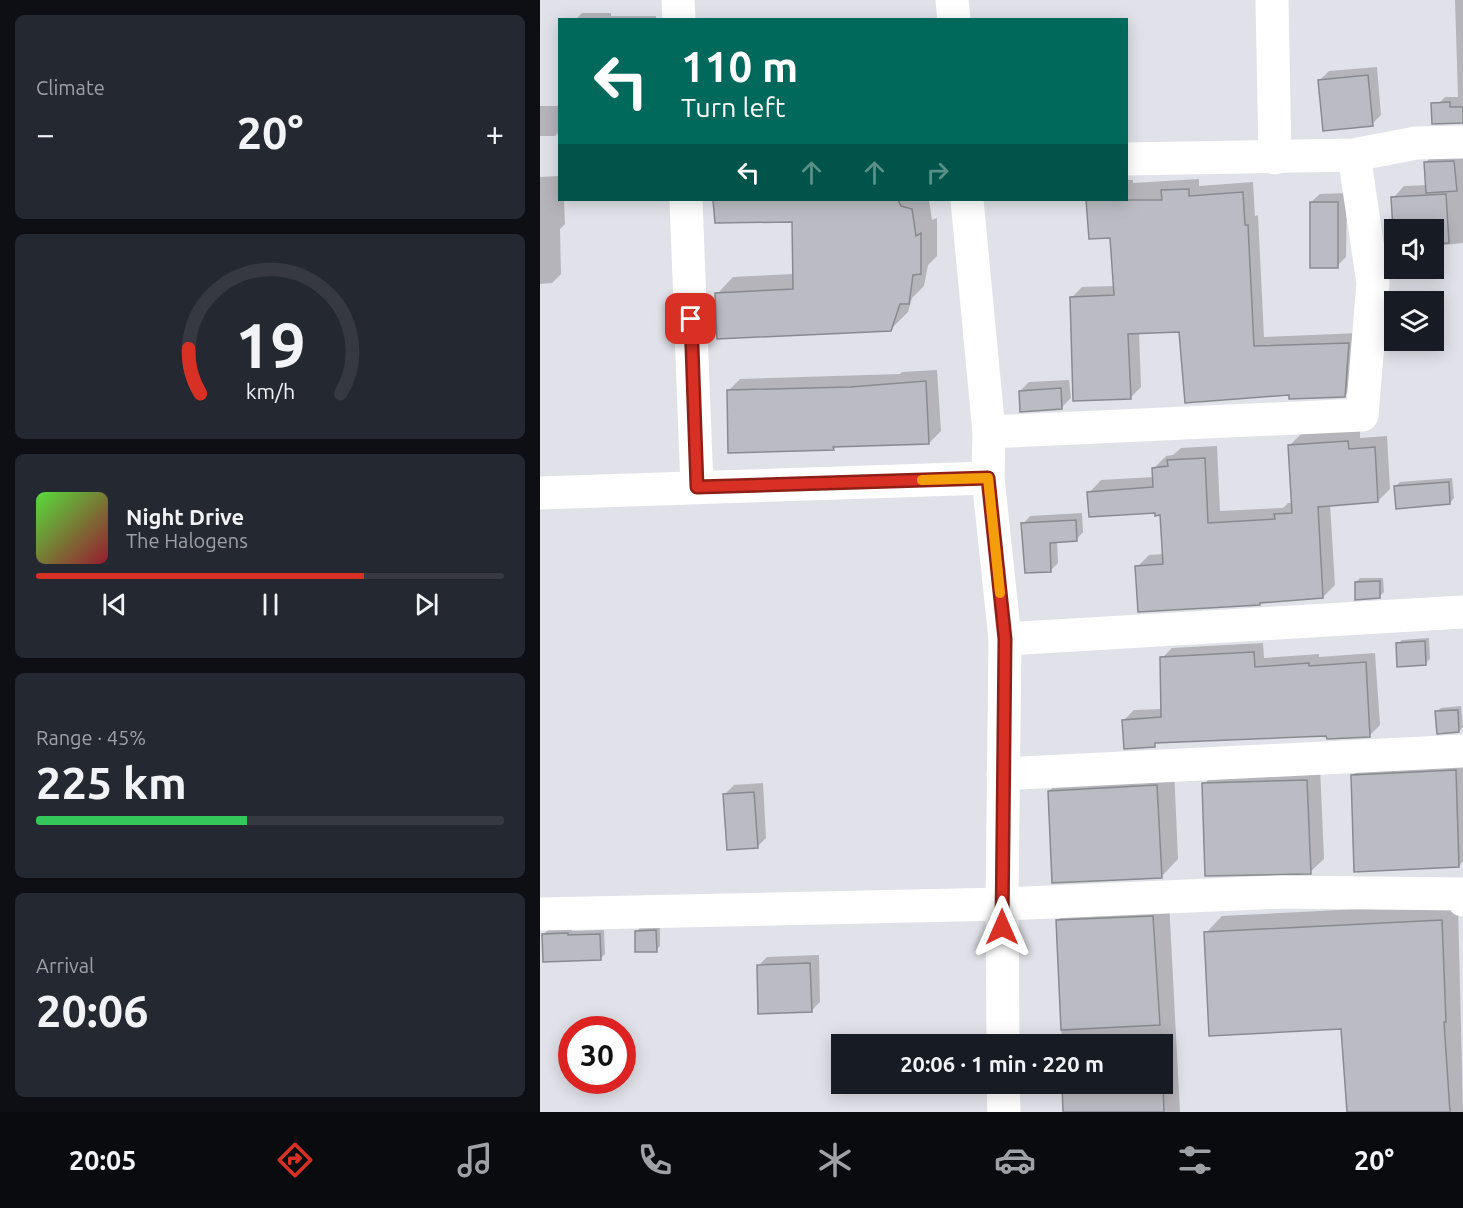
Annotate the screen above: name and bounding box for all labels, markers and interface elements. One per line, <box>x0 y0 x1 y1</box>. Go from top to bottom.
icon: left <box>582 42 660 120</box>
text: 110 m <box>681 43 798 90</box>
text: Climate <box>36 76 105 99</box>
text: Turn left <box>681 92 785 122</box>
text: 20° <box>237 107 303 158</box>
text: − <box>36 115 55 152</box>
text: + <box>485 115 504 152</box>
icon: left <box>732 156 765 189</box>
icon: ahead <box>795 156 828 189</box>
icon: ahead <box>858 156 891 189</box>
icon: right <box>921 156 954 189</box>
map controls <box>1384 219 1444 351</box>
button: sound <box>1384 219 1444 279</box>
button: layers <box>1384 291 1444 351</box>
pin <box>665 293 716 344</box>
icon: arrive <box>674 302 707 335</box>
text: 19 <box>235 310 305 380</box>
text: km/h <box>245 379 295 403</box>
text: Night Drive <box>126 504 244 529</box>
text: The Halogens <box>126 529 248 552</box>
icon: previous <box>98 588 131 621</box>
icon: pause <box>254 588 287 621</box>
icon: next <box>410 588 443 621</box>
text: Range · 45% <box>36 726 146 749</box>
text: 225 km <box>36 757 187 808</box>
position arrow <box>970 895 1034 959</box>
text: Arrival <box>36 954 94 977</box>
text: 20:06 <box>36 985 149 1036</box>
speed limit sign: 30 <box>558 1016 636 1094</box>
text: 20:06 · 1 min · 220 m <box>900 1051 1104 1076</box>
icon: directions <box>274 1139 316 1181</box>
icon: music <box>454 1139 496 1181</box>
icon: phone <box>634 1139 676 1181</box>
icon: climate <box>814 1139 856 1181</box>
icon: car <box>994 1139 1036 1181</box>
icon: filters <box>1174 1139 1216 1181</box>
text: 20:05 <box>69 1145 137 1175</box>
text: 20° <box>1354 1145 1394 1175</box>

